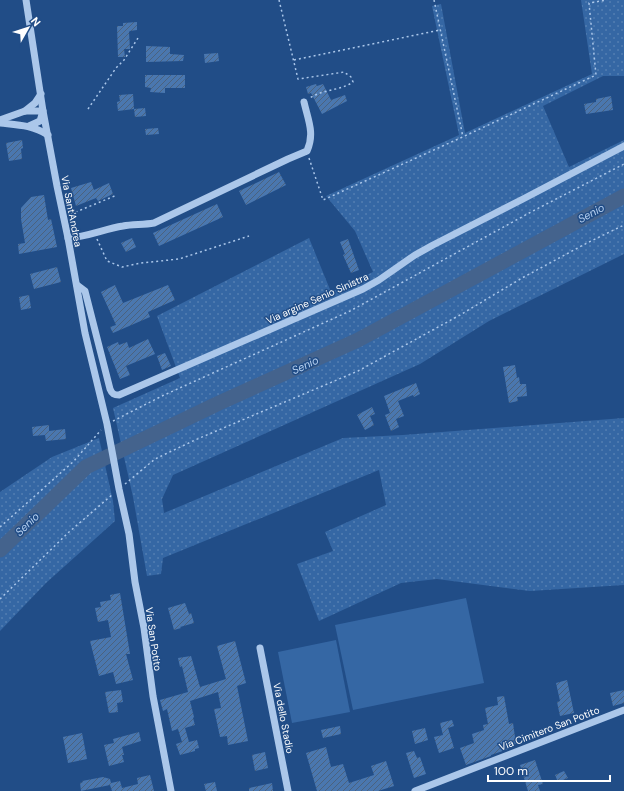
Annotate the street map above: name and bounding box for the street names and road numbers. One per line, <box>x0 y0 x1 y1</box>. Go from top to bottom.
street label: Via Sant'Andrea <box>58 174 85 248</box>
street label: Via argine Senio Sinistra <box>264 270 370 327</box>
street label: Via San Potito <box>143 606 164 672</box>
street label: Via dello Stadio <box>270 682 297 755</box>
street label: Via Cimitero San Potito <box>497 703 601 754</box>

